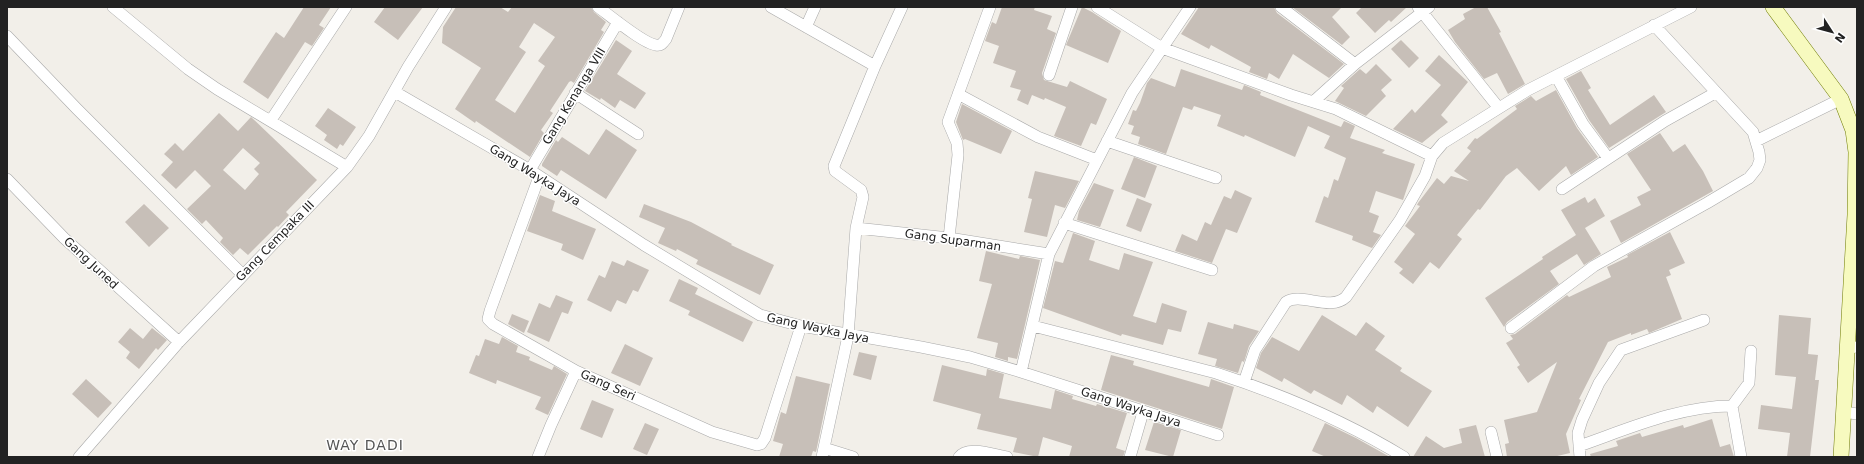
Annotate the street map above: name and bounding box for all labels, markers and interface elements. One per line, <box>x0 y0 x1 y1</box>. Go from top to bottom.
north arrow <box>1812 12 1852 52</box>
text: N <box>1832 30 1848 45</box>
street label: Gang Kenanga VIII <box>540 45 608 147</box>
street label: Gang Wayka Jaya <box>487 141 583 209</box>
street label: Gang Cempaka III <box>233 198 317 284</box>
street label: Gang Suparman <box>904 226 1002 254</box>
street label: Gang Juned <box>61 234 121 292</box>
street label: Gang Wayka Jaya <box>765 310 871 346</box>
street label: Gang Seri <box>578 367 638 403</box>
street label: Gang Wayka Jaya <box>1079 384 1183 430</box>
district label: WAY DADI <box>326 437 404 453</box>

